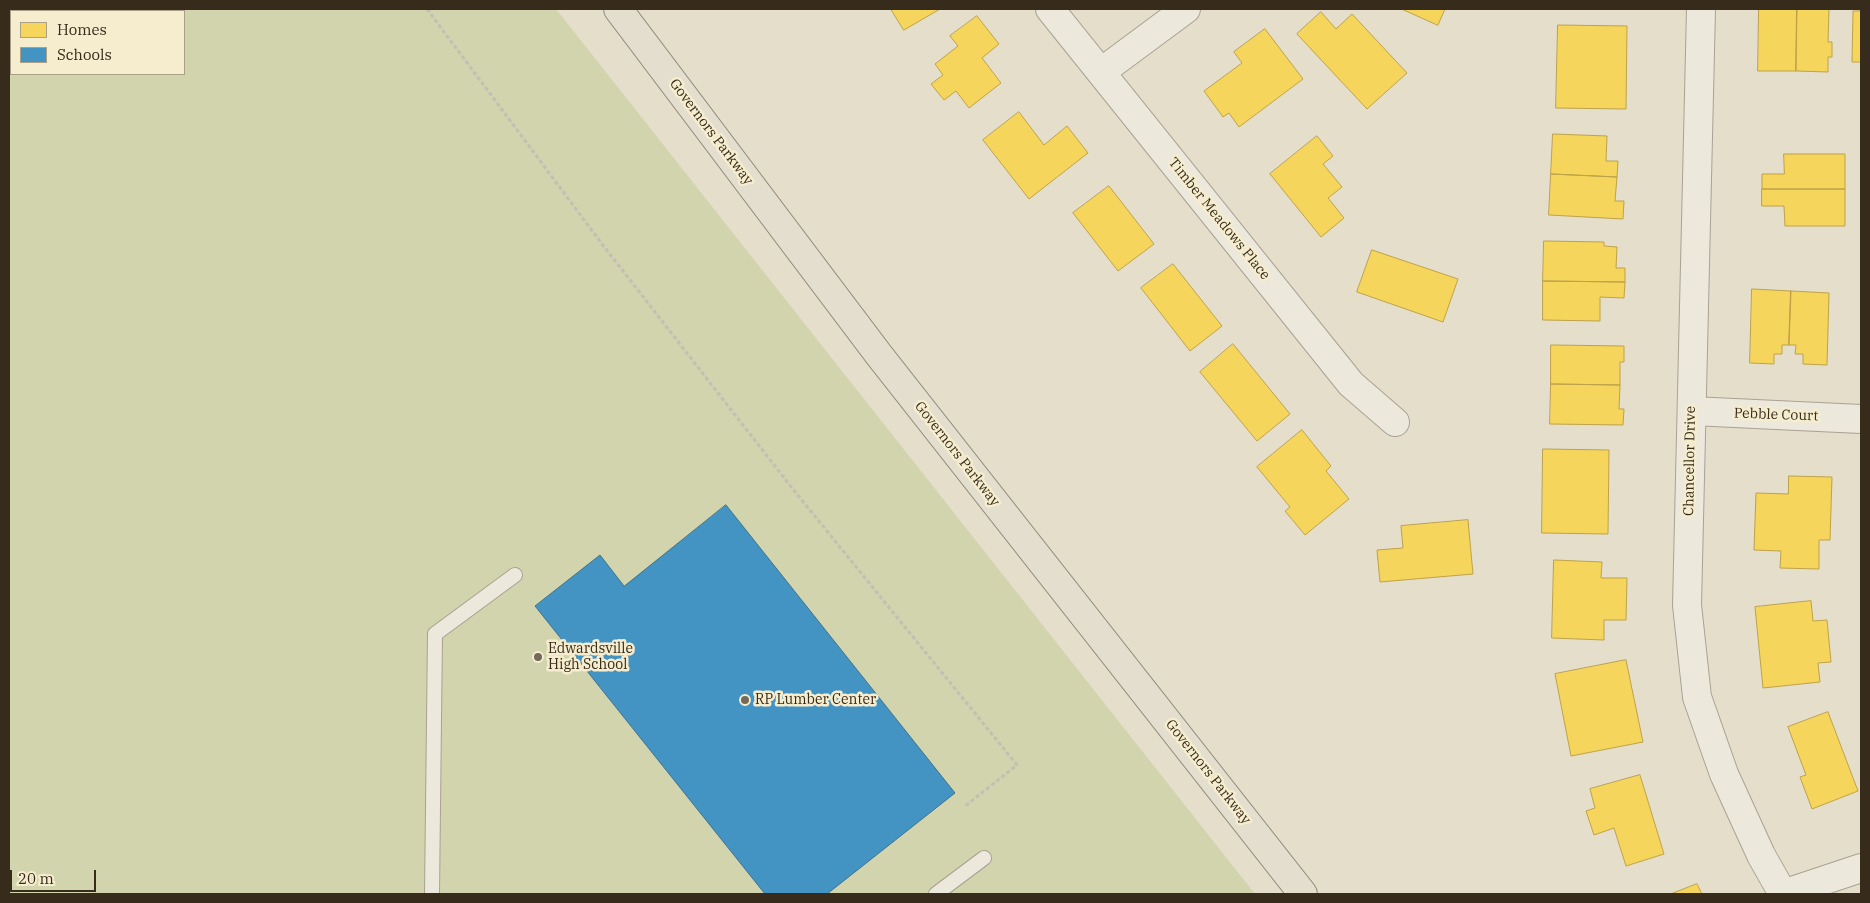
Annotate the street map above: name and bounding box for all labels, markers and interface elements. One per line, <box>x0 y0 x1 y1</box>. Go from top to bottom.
legend <box>10 10 185 75</box>
text: Homes <box>57 20 107 39</box>
text: Schools <box>57 45 112 64</box>
street label: Governors Parkway <box>666 76 756 188</box>
street label: Timber Meadows Place <box>1165 155 1273 283</box>
street label: Governors Parkway <box>911 398 1003 510</box>
street label: Pebble Court <box>1734 405 1818 425</box>
street label: Chancellor Drive <box>1681 406 1699 516</box>
place label: Edwardsville High School <box>548 641 633 674</box>
marker: Edwardsville High School <box>532 651 544 663</box>
place label: RP Lumber Center <box>755 692 876 708</box>
marker: RP Lumber Center <box>739 694 751 706</box>
street label: Governors Parkway <box>1162 716 1254 828</box>
scale bar <box>12 860 99 892</box>
text: 20 m <box>18 869 54 888</box>

